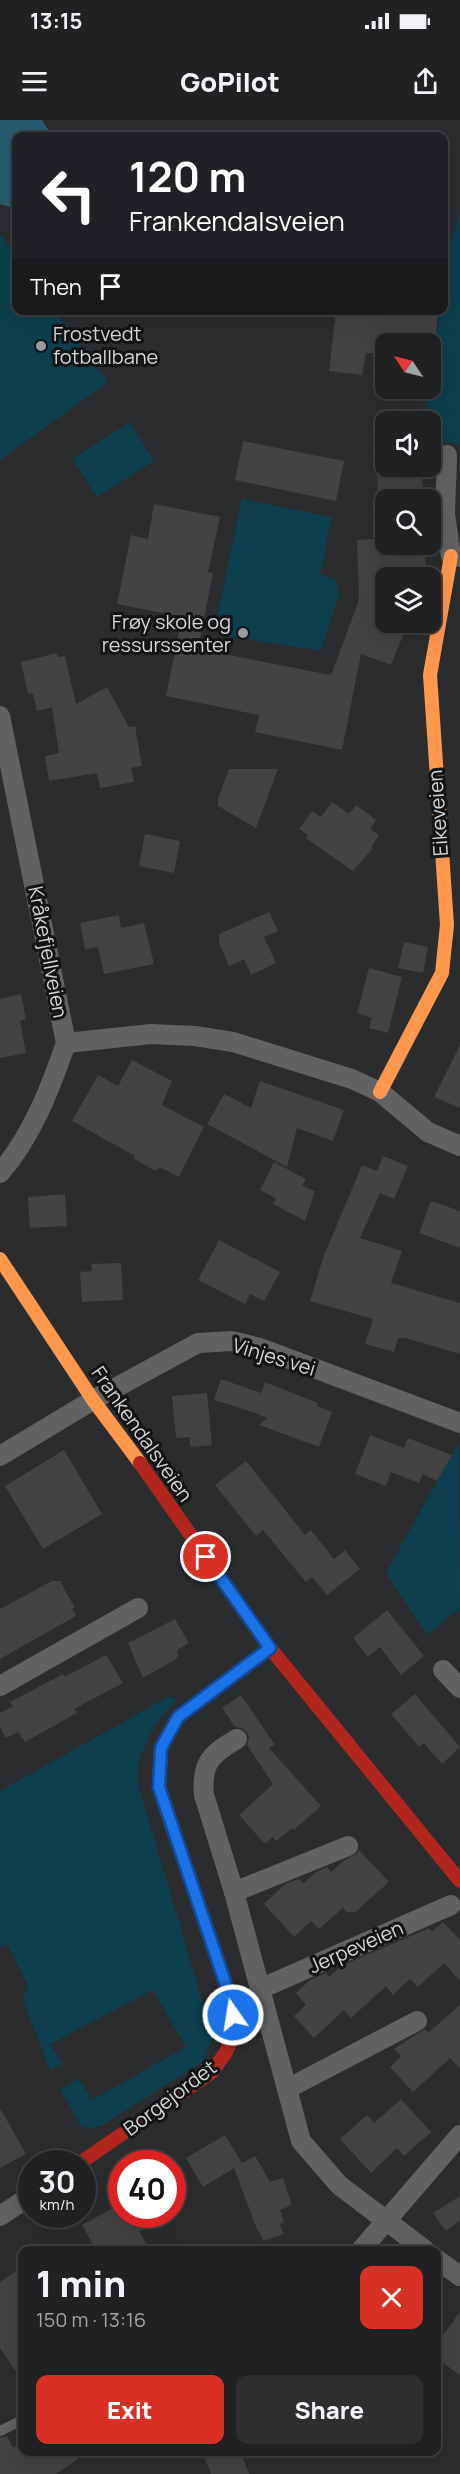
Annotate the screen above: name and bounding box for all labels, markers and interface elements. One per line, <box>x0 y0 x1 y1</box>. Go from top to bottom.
text: 13:15 <box>30 6 83 36</box>
text: GoPilot <box>180 63 280 100</box>
icon: menu <box>18 65 51 98</box>
icon: share <box>409 65 442 98</box>
text: 120 m <box>129 147 246 205</box>
icon: left <box>30 156 108 234</box>
text: Frankendalsveien <box>129 202 345 239</box>
icon: arrive <box>94 270 127 303</box>
text: Then <box>30 272 82 302</box>
place label: Frostvedt fotballbane <box>53 320 158 370</box>
north arrow <box>375 333 441 399</box>
map controls <box>375 333 441 633</box>
marker: Frostvedt fotballbane <box>34 339 48 353</box>
button: sound <box>375 411 441 477</box>
button: search <box>375 489 441 555</box>
button: layers <box>375 567 441 633</box>
place label: Frøy skole og ressurssenter <box>102 608 231 658</box>
marker: Frøy skole og ressurssenter <box>236 626 250 640</box>
street label: Eikeveien <box>421 769 454 857</box>
street label: Kråkefjellveien <box>22 884 75 1020</box>
street label: Vinjes vei <box>229 1331 319 1382</box>
street label: Frankendalsveien <box>85 1360 199 1507</box>
pin <box>180 1531 231 1582</box>
icon: arrive <box>189 1540 222 1573</box>
street label: Jerpeveien <box>304 1914 407 1979</box>
position arrow <box>201 1983 265 2047</box>
street label: Borgejordet <box>118 2054 222 2141</box>
speed limit sign: 40 <box>108 2150 186 2228</box>
text: 30 <box>38 2161 76 2202</box>
text: km/h <box>40 2194 74 2215</box>
text: 1 min <box>36 2259 126 2308</box>
button: close <box>360 2266 423 2329</box>
text: 150 m · 13:16 <box>36 2306 146 2333</box>
button: Exit <box>36 2375 224 2444</box>
button: Share <box>236 2375 423 2444</box>

